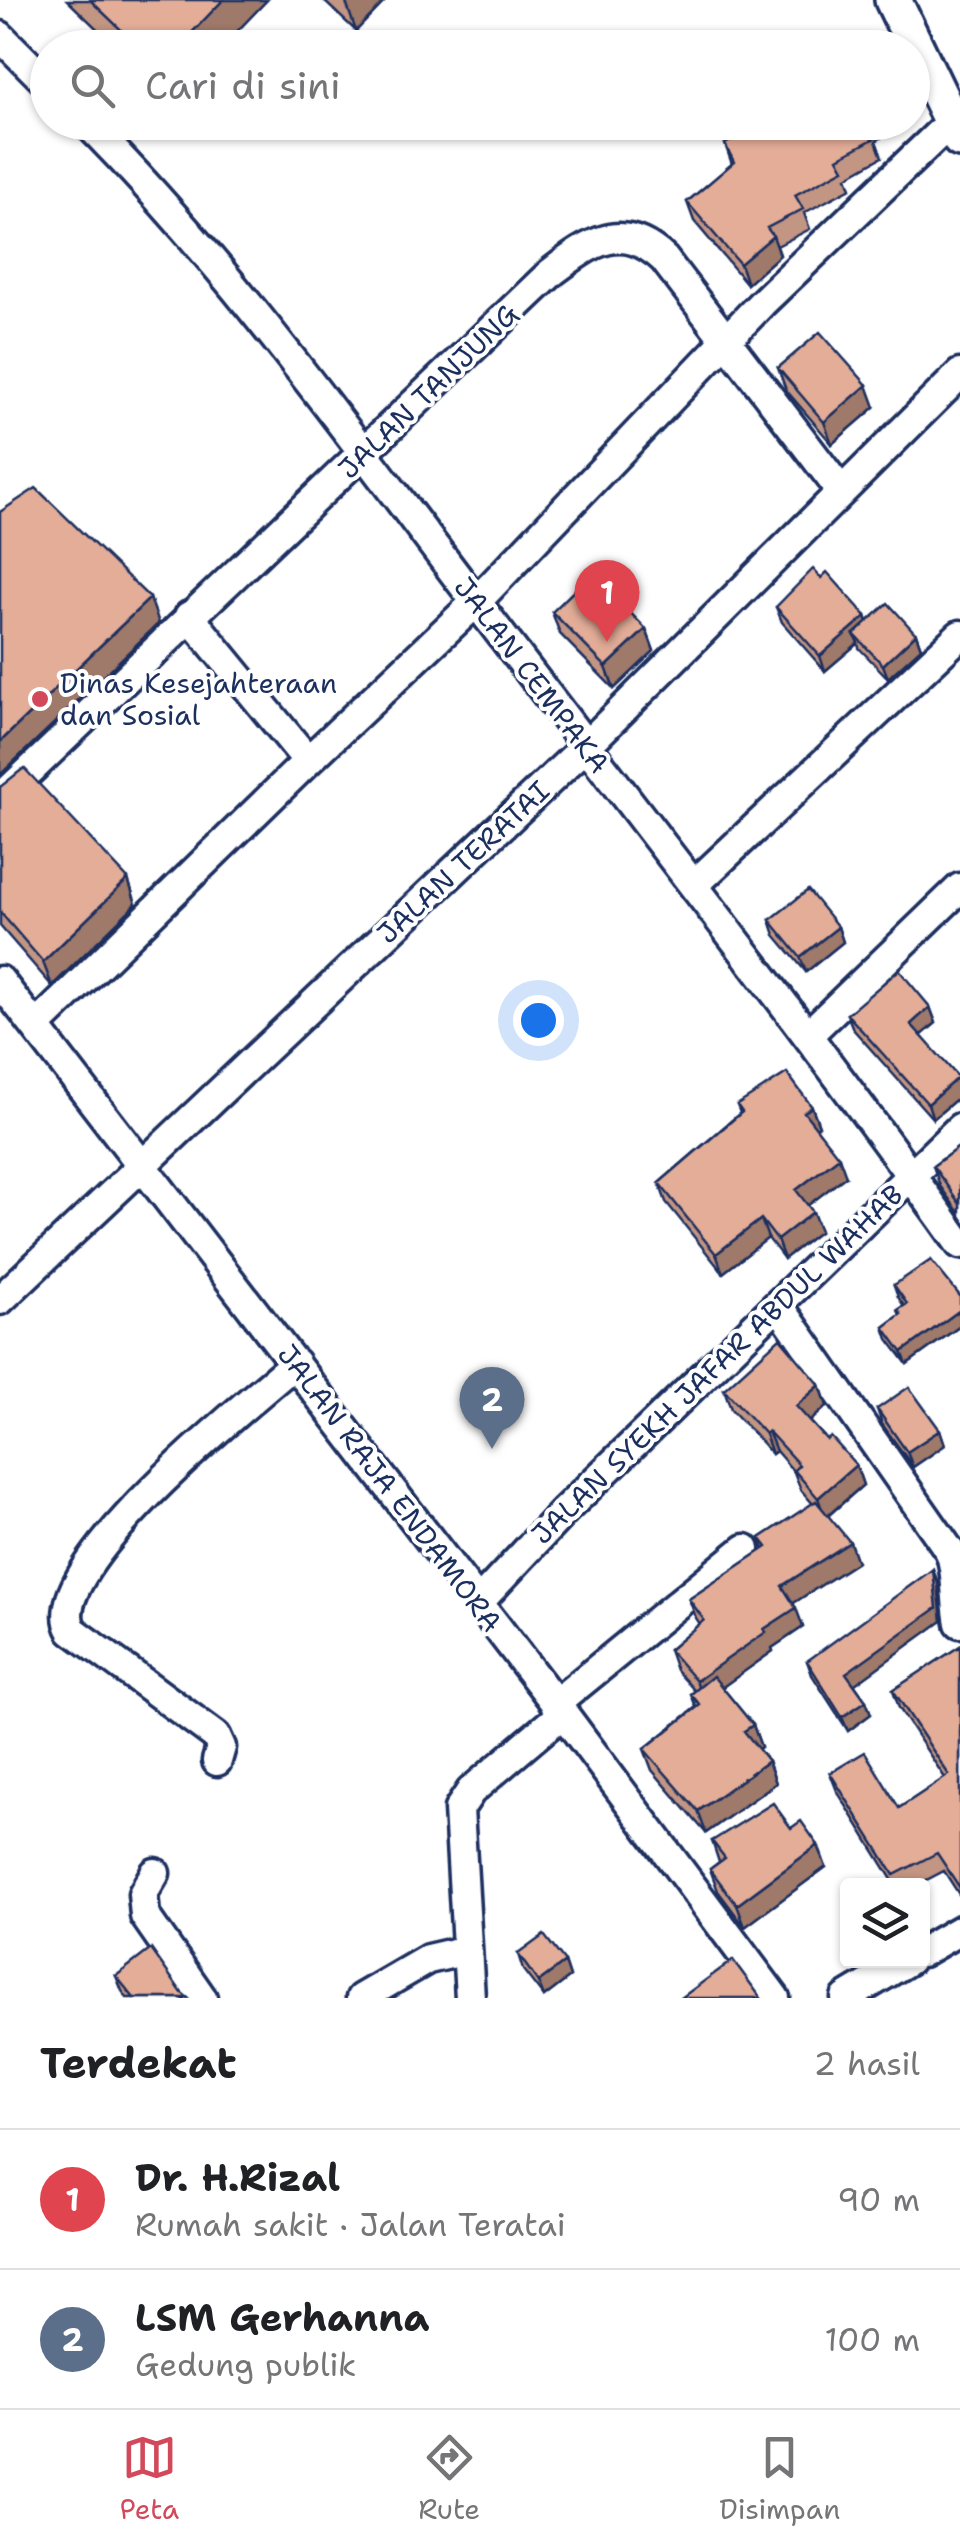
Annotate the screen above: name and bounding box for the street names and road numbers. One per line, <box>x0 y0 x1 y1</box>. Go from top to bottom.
street label: JALAN TANJUNG <box>330 295 526 487</box>
street label: JALAN CEMPAKA <box>446 569 618 781</box>
street label: JALAN TERATAI <box>369 772 557 952</box>
street label: JALAN SYEKH JAFAR ABDUL WAHAB <box>523 1176 911 1552</box>
street label: JALAN RAJA ENDAMORA <box>269 1336 511 1640</box>

